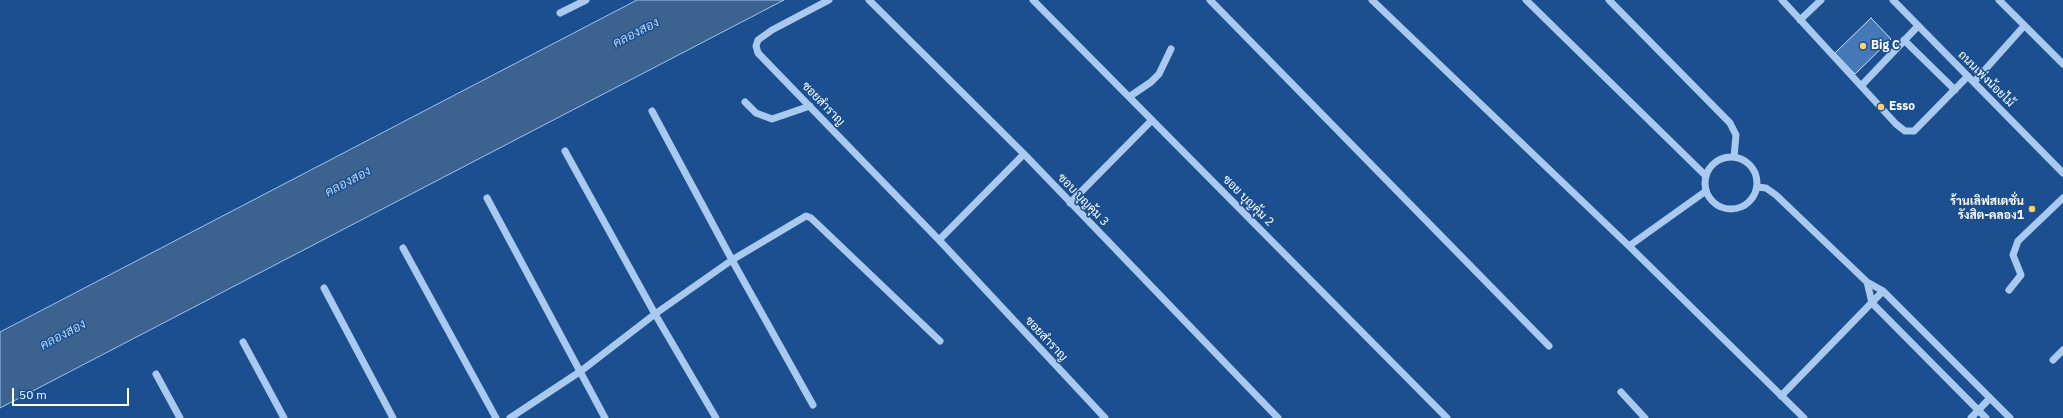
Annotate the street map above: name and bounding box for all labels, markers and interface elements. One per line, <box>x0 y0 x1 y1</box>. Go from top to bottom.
water label: คลองสอง <box>610 15 662 51</box>
place label: Big C <box>1871 39 1900 53</box>
marker: Big C <box>1858 41 1868 51</box>
street label: ถนนเพ่งน้อยไม้ <box>1955 48 2017 110</box>
street label: ซอยสำราญ <box>798 79 848 129</box>
place label: Esso <box>1889 100 1915 114</box>
marker: Esso <box>1876 102 1886 112</box>
water label: คลองสอง <box>322 163 374 201</box>
street label: ซอบ บุญคุ้ม 3 <box>1054 171 1112 229</box>
street label: ซอย บุญคุ้ม 2 <box>1219 172 1277 230</box>
place label: ร้านเลิฟสเตชั่น รังสิต-คลอง1 <box>1950 195 2024 223</box>
marker: ร้านเลิฟสเตชั่น รังสิต-คลอง1 <box>2027 204 2037 214</box>
street label: ซอยสำราญ <box>1022 314 1070 364</box>
water label: คลองสอง <box>37 316 89 354</box>
scale bar <box>14 380 131 406</box>
text: 50 m <box>19 387 47 402</box>

